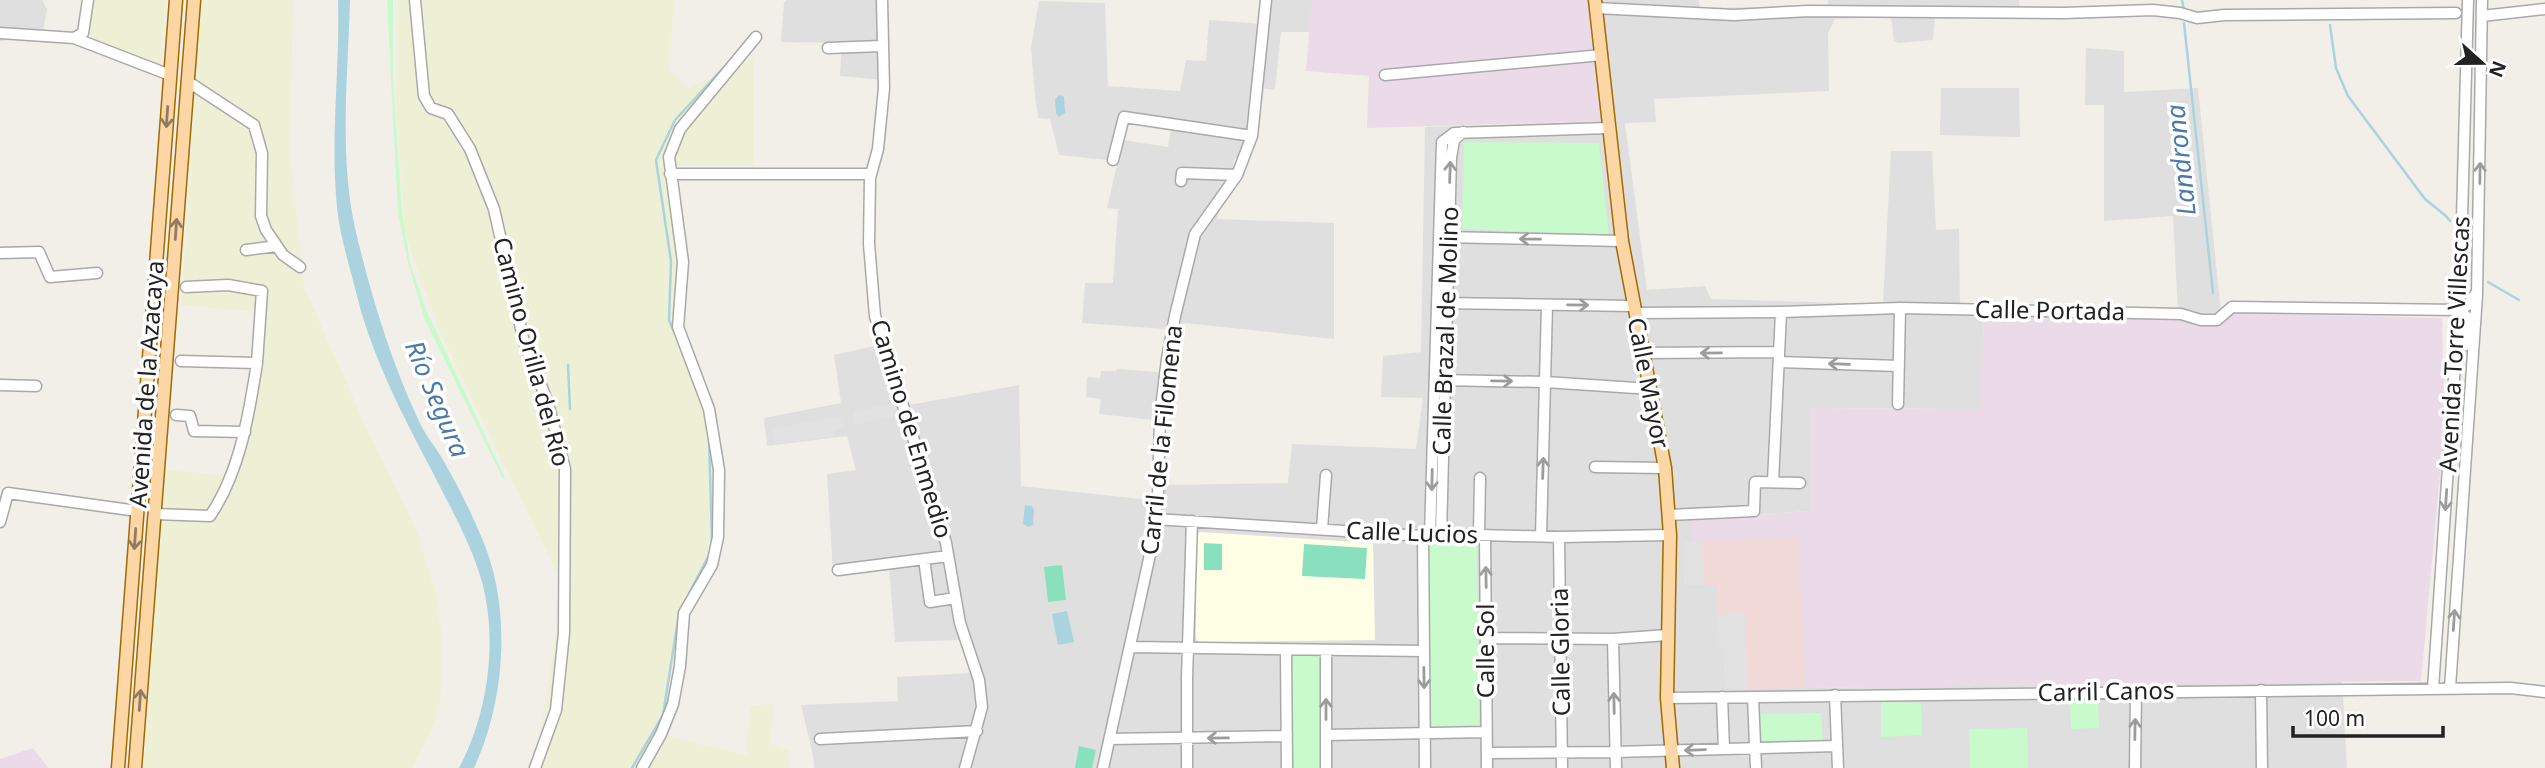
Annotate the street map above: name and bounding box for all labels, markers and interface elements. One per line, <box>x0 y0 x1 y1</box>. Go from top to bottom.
north arrow <box>2447 28 2517 98</box>
text: N <box>2483 57 2513 81</box>
water label: Landrona <box>2156 103 2204 217</box>
one-way arrow <box>160 105 173 128</box>
one-way arrow <box>1444 161 1457 184</box>
one-way arrow <box>2473 162 2487 185</box>
street label: Calle Brazal de Molino <box>1424 206 1465 456</box>
street label: Avenida Torre Villescas <box>2430 215 2477 473</box>
one-way arrow <box>170 218 183 241</box>
one-way arrow <box>1518 232 1541 246</box>
street label: Camino Orilla del Río <box>486 233 579 470</box>
street label: Avenida de la Azacaya <box>120 259 171 509</box>
street label: Calle Portada <box>1975 292 2125 327</box>
one-way arrow <box>1566 298 1589 312</box>
street label: Calle Mayor <box>1621 314 1678 451</box>
street label: Camino de Enmedio <box>863 315 961 542</box>
street label: Carril de la Filomena <box>1132 323 1189 557</box>
water label: Río Segura <box>397 335 479 463</box>
one-way arrow <box>1700 346 1723 359</box>
one-way arrow <box>1828 357 1851 371</box>
one-way arrow <box>1491 375 1514 388</box>
one-way arrow <box>1536 457 1550 480</box>
one-way arrow <box>1425 468 1438 491</box>
one-way arrow <box>2439 488 2452 511</box>
street label: Calle Lucios <box>1346 513 1479 550</box>
one-way arrow <box>128 527 141 550</box>
one-way arrow <box>1479 566 1492 589</box>
street label: Calle Gloria <box>1542 587 1577 717</box>
street label: Calle Sol <box>1468 604 1501 698</box>
one-way arrow <box>2448 610 2461 632</box>
one-way arrow <box>1417 666 1431 689</box>
street label: Carril Canos <box>2037 673 2175 708</box>
one-way arrow <box>134 689 147 712</box>
one-way arrow <box>1608 692 1621 715</box>
scale bar <box>2293 694 2444 738</box>
one-way arrow <box>1319 698 1333 721</box>
text: 100 m <box>2304 704 2365 732</box>
one-way arrow <box>2128 718 2142 741</box>
one-way arrow <box>1207 731 1230 744</box>
one-way arrow <box>1684 744 1707 757</box>

